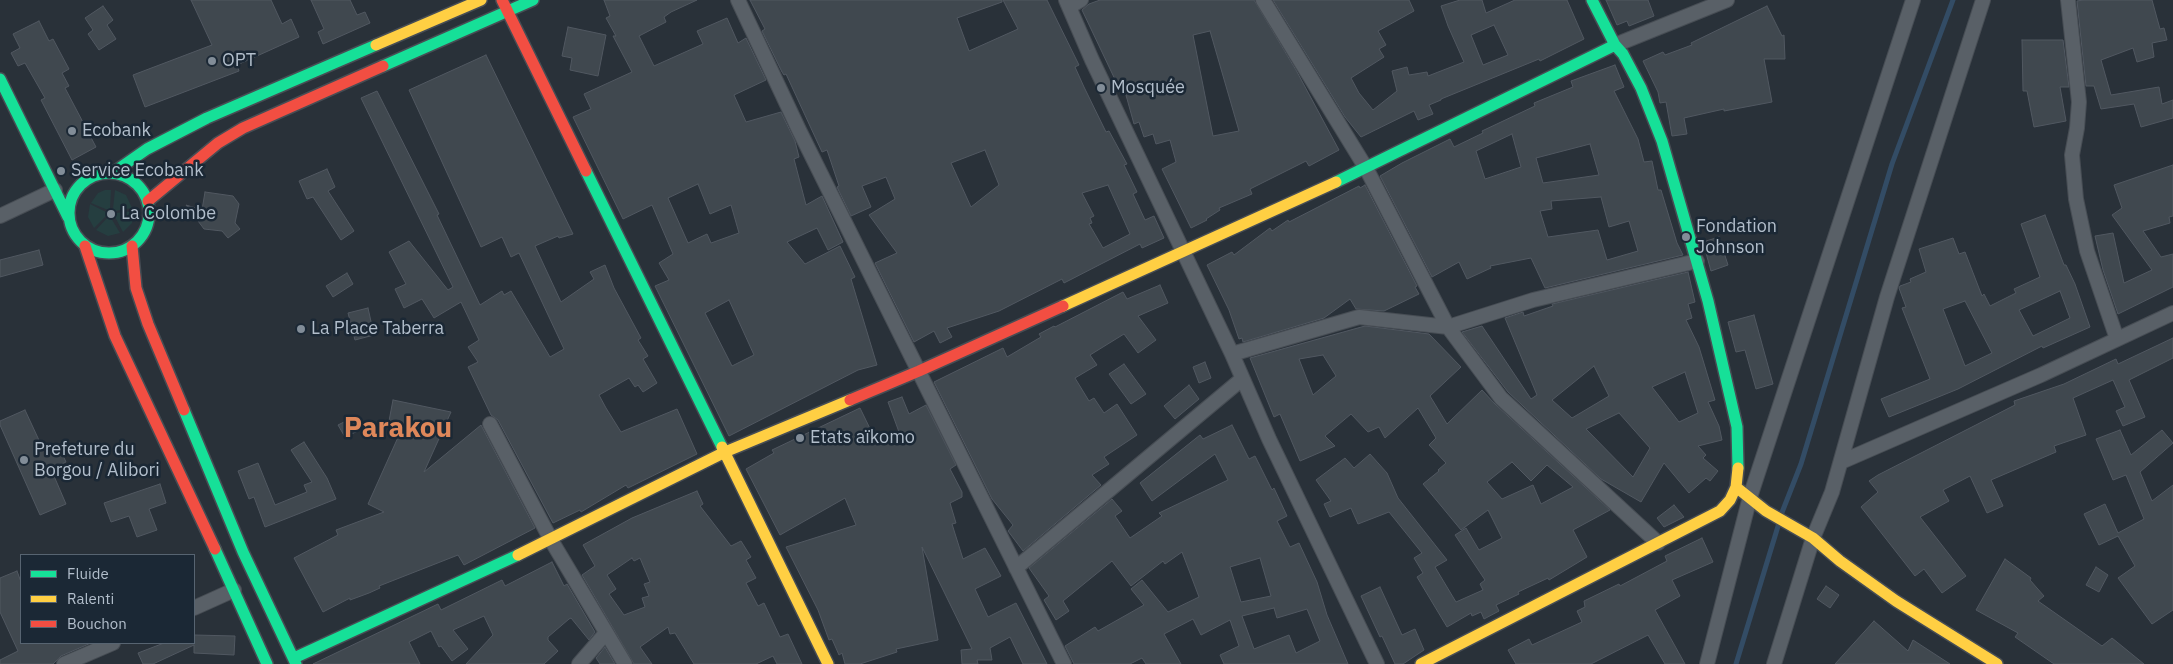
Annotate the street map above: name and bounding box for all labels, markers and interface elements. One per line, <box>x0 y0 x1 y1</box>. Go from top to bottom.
place label: OPT <box>222 50 256 72</box>
marker: OPT <box>206 55 218 67</box>
place label: Mosquée <box>1111 77 1185 99</box>
marker: Mosquée <box>1095 82 1107 94</box>
place label: Ecobank <box>82 120 151 142</box>
marker: Ecobank <box>66 125 78 137</box>
place label: Service Ecobank <box>71 160 204 182</box>
marker: Service Ecobank <box>55 165 67 177</box>
place label: La Colombe <box>121 203 216 225</box>
marker: La Colombe <box>105 208 117 220</box>
place label: Fondation Johnson <box>1696 216 1777 258</box>
marker: Fondation Johnson <box>1680 231 1692 243</box>
place label: La Place Taberra <box>311 318 444 340</box>
marker: La Place Taberra <box>295 323 307 335</box>
district label: Parakou <box>344 412 452 446</box>
place label: Etats aïkomo <box>810 427 915 449</box>
marker: Etats aïkomo <box>794 432 806 444</box>
place label: Prefeture du Borgou / Alibori <box>34 439 160 482</box>
marker: Prefeture du Borgou / Alibori <box>18 454 30 466</box>
legend <box>20 554 195 644</box>
text: Fluide <box>67 564 109 583</box>
text: Ralenti <box>67 589 114 608</box>
text: Bouchon <box>67 614 127 633</box>

